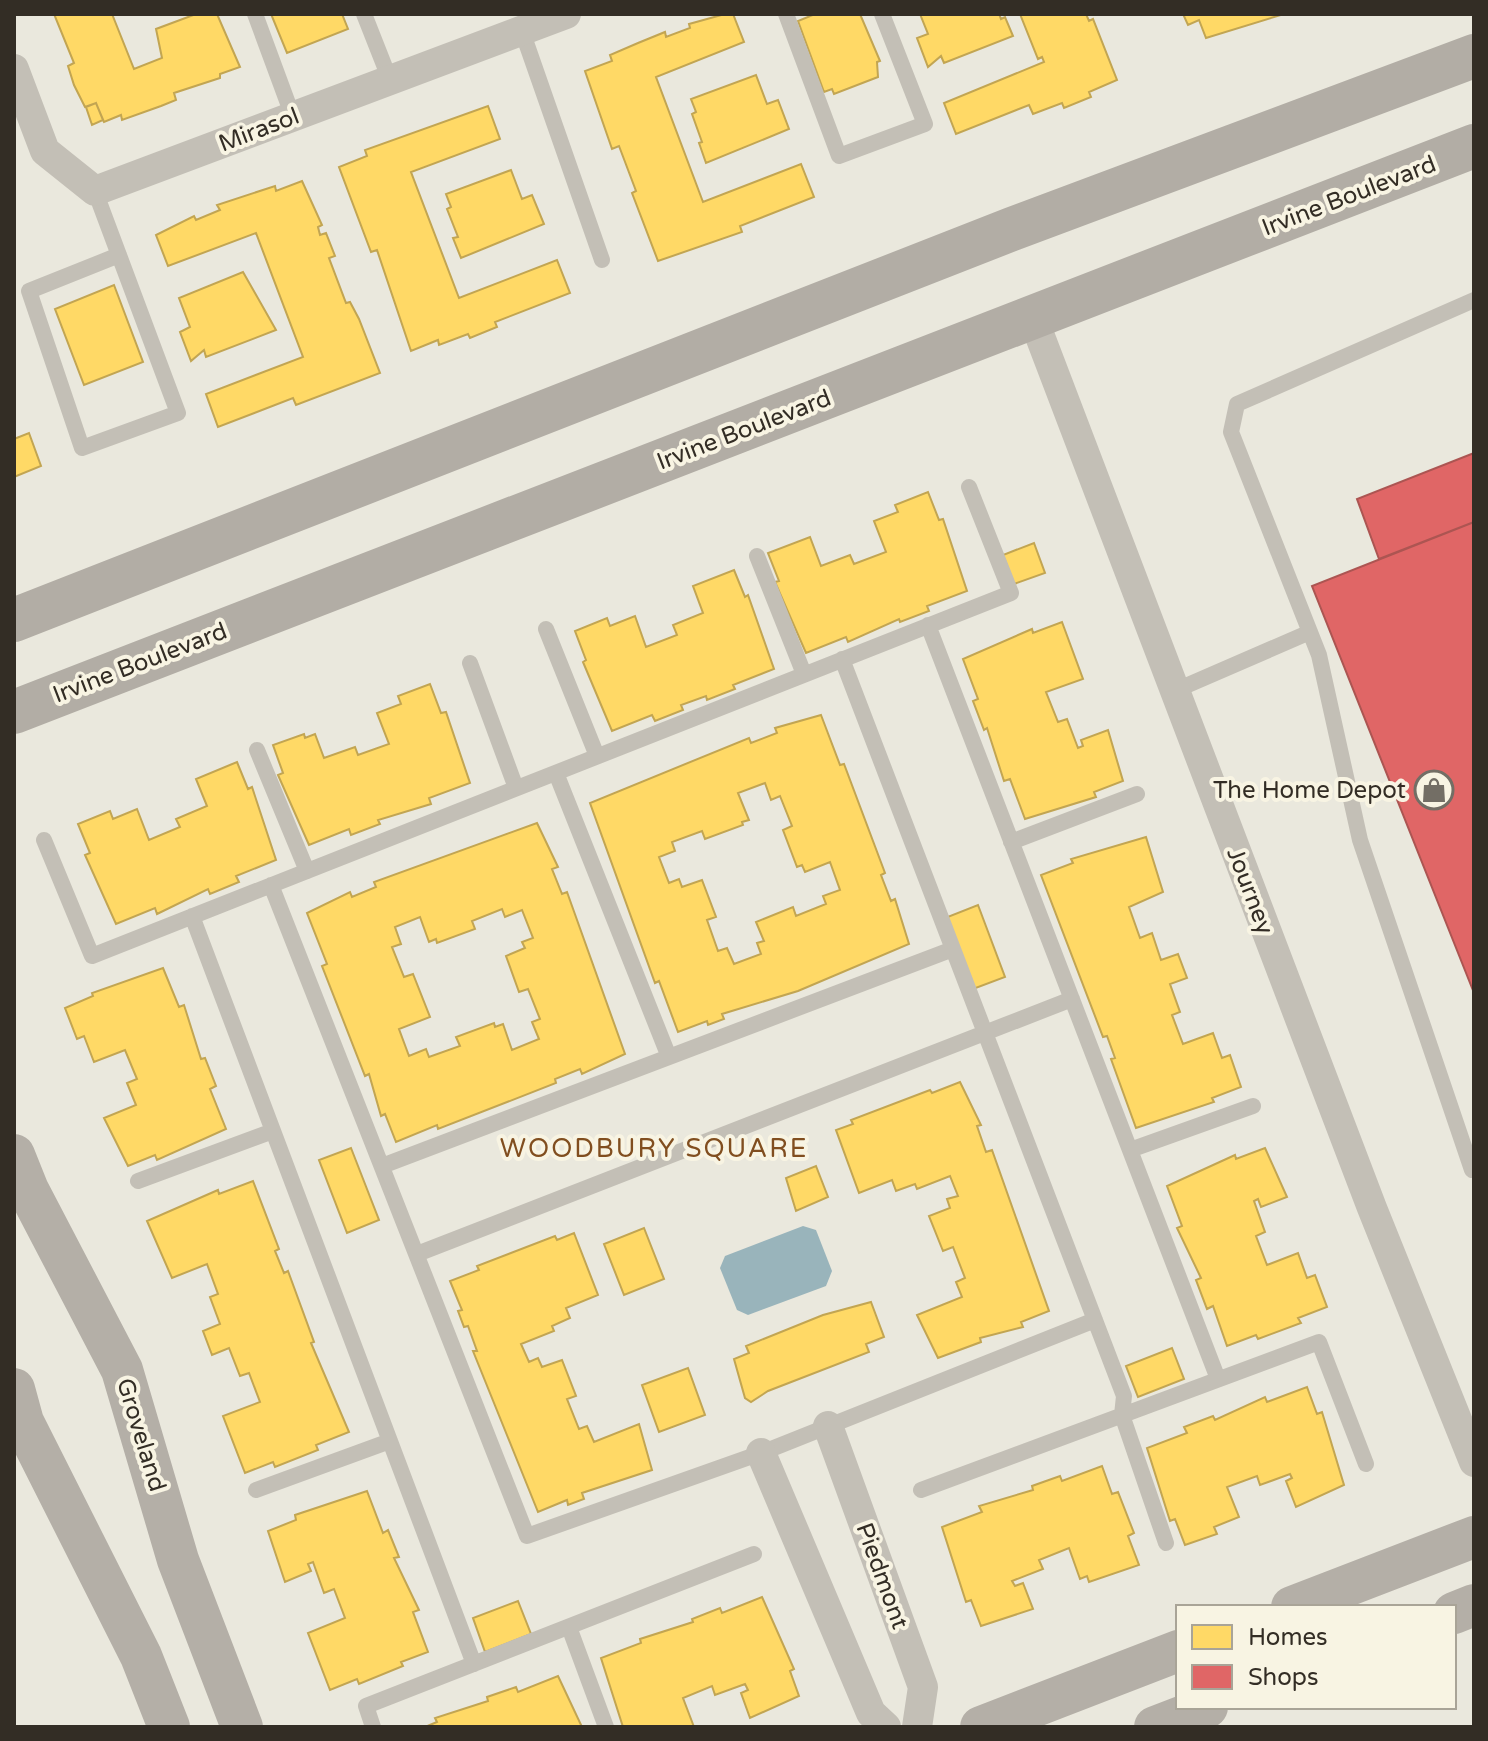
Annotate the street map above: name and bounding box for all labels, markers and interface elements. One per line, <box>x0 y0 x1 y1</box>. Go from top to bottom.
street label: Mirasol <box>215 101 303 159</box>
street label: Irvine Boulevard <box>1258 149 1440 243</box>
street label: Irvine Boulevard <box>653 383 835 477</box>
street label: Irvine Boulevard <box>49 616 231 710</box>
shop icon: The Home Depot <box>1413 769 1455 811</box>
place label: The Home Depot <box>1213 776 1406 805</box>
street label: Journey <box>1220 844 1280 939</box>
district label: WOODBURY SQUARE <box>500 1133 808 1164</box>
street label: Groveland <box>110 1375 172 1495</box>
street label: Piedmont <box>849 1519 915 1633</box>
legend <box>1176 1605 1456 1709</box>
text: Homes <box>1248 1623 1328 1652</box>
text: Shops <box>1248 1663 1318 1692</box>

